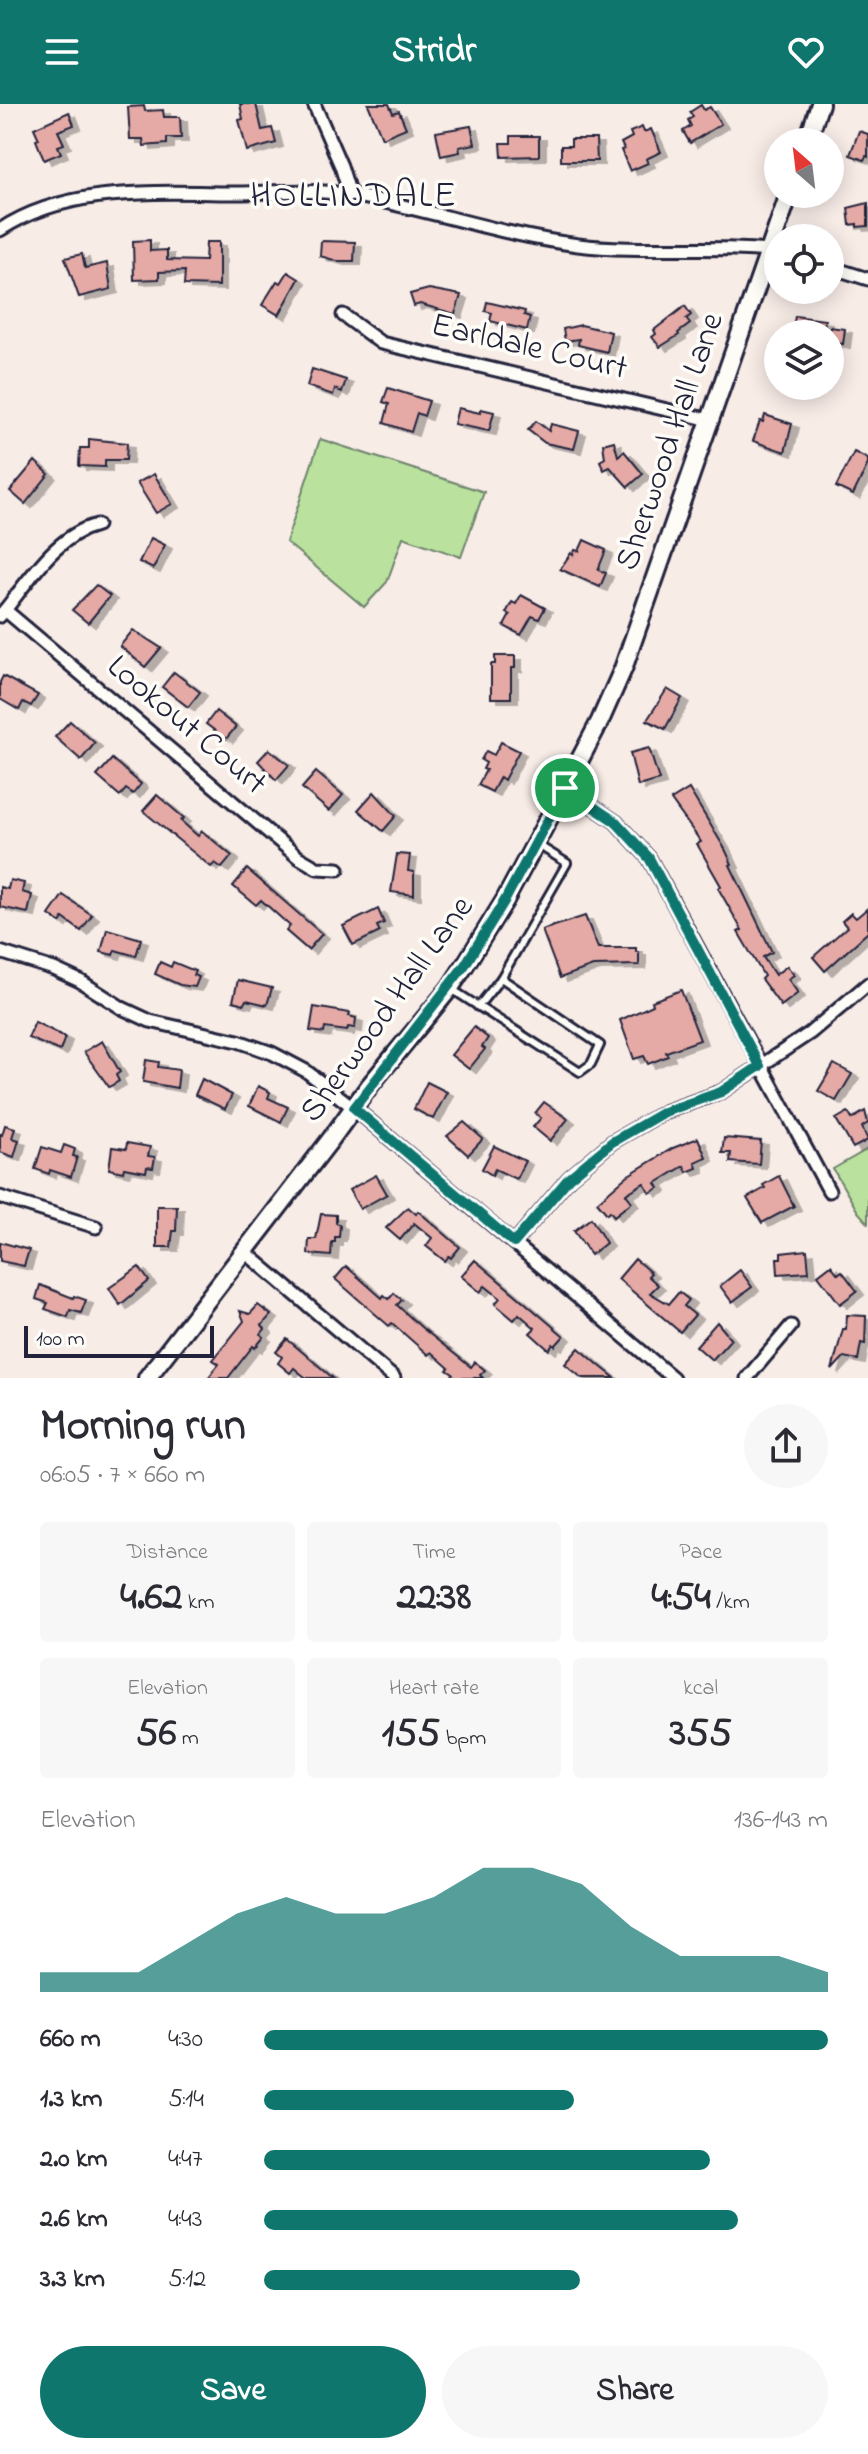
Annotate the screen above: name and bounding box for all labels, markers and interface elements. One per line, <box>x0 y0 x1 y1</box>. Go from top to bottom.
text: Stridr <box>392 26 476 79</box>
icon: menu <box>40 30 84 74</box>
icon: heart <box>784 30 828 74</box>
north arrow <box>764 128 844 208</box>
map controls <box>764 128 844 400</box>
district label: HOLLINDALE <box>250 171 458 224</box>
button: locate <box>764 224 844 304</box>
street label: Earldale Court <box>426 301 632 395</box>
street label: Sherwood Hall Lane <box>603 306 739 578</box>
button: layers <box>764 320 844 400</box>
street label: Lookout Court <box>95 644 277 808</box>
pin <box>531 754 599 822</box>
icon: arrive <box>543 766 587 810</box>
street label: Sherwood Hall Lane <box>289 886 488 1134</box>
scale bar <box>24 1322 214 1358</box>
text: 100 m <box>36 1324 85 1356</box>
text: Morning run <box>40 1395 246 1459</box>
button: share <box>744 1404 828 1488</box>
text: 06:05 · 7 × 660 m <box>40 1457 205 1495</box>
text: Distance <box>127 1537 208 1569</box>
text: Time <box>412 1537 456 1569</box>
text: Pace <box>679 1537 722 1569</box>
text: 4.62 <box>120 1569 182 1628</box>
text: 22:38 <box>397 1569 471 1628</box>
text: 4:54 <box>652 1569 711 1628</box>
text: km <box>182 1587 215 1619</box>
text: /km <box>711 1587 750 1619</box>
text: Elevation <box>127 1673 208 1705</box>
text: Heart rate <box>389 1673 479 1705</box>
text: kcal <box>683 1673 718 1705</box>
text: 56 <box>136 1705 176 1764</box>
text: 155 <box>382 1705 440 1764</box>
text: 355 <box>670 1705 732 1764</box>
text: m <box>176 1723 199 1755</box>
text: bpm <box>440 1723 486 1755</box>
text: Elevation <box>40 1802 136 1840</box>
text: 136–143 m <box>734 1802 828 1840</box>
text: 660 m <box>40 2021 101 2059</box>
text: 4:30 <box>168 2021 203 2059</box>
text: 1.3 km <box>40 2081 102 2119</box>
text: 5:14 <box>168 2081 204 2119</box>
text: 2.0 km <box>40 2141 108 2179</box>
text: 4:47 <box>168 2141 202 2179</box>
text: 2.6 km <box>40 2201 108 2239</box>
text: 4:43 <box>168 2201 202 2239</box>
text: 3.3 km <box>40 2261 105 2299</box>
text: 5:12 <box>168 2261 206 2299</box>
button: Save <box>40 2346 426 2438</box>
button: Share <box>442 2346 828 2438</box>

